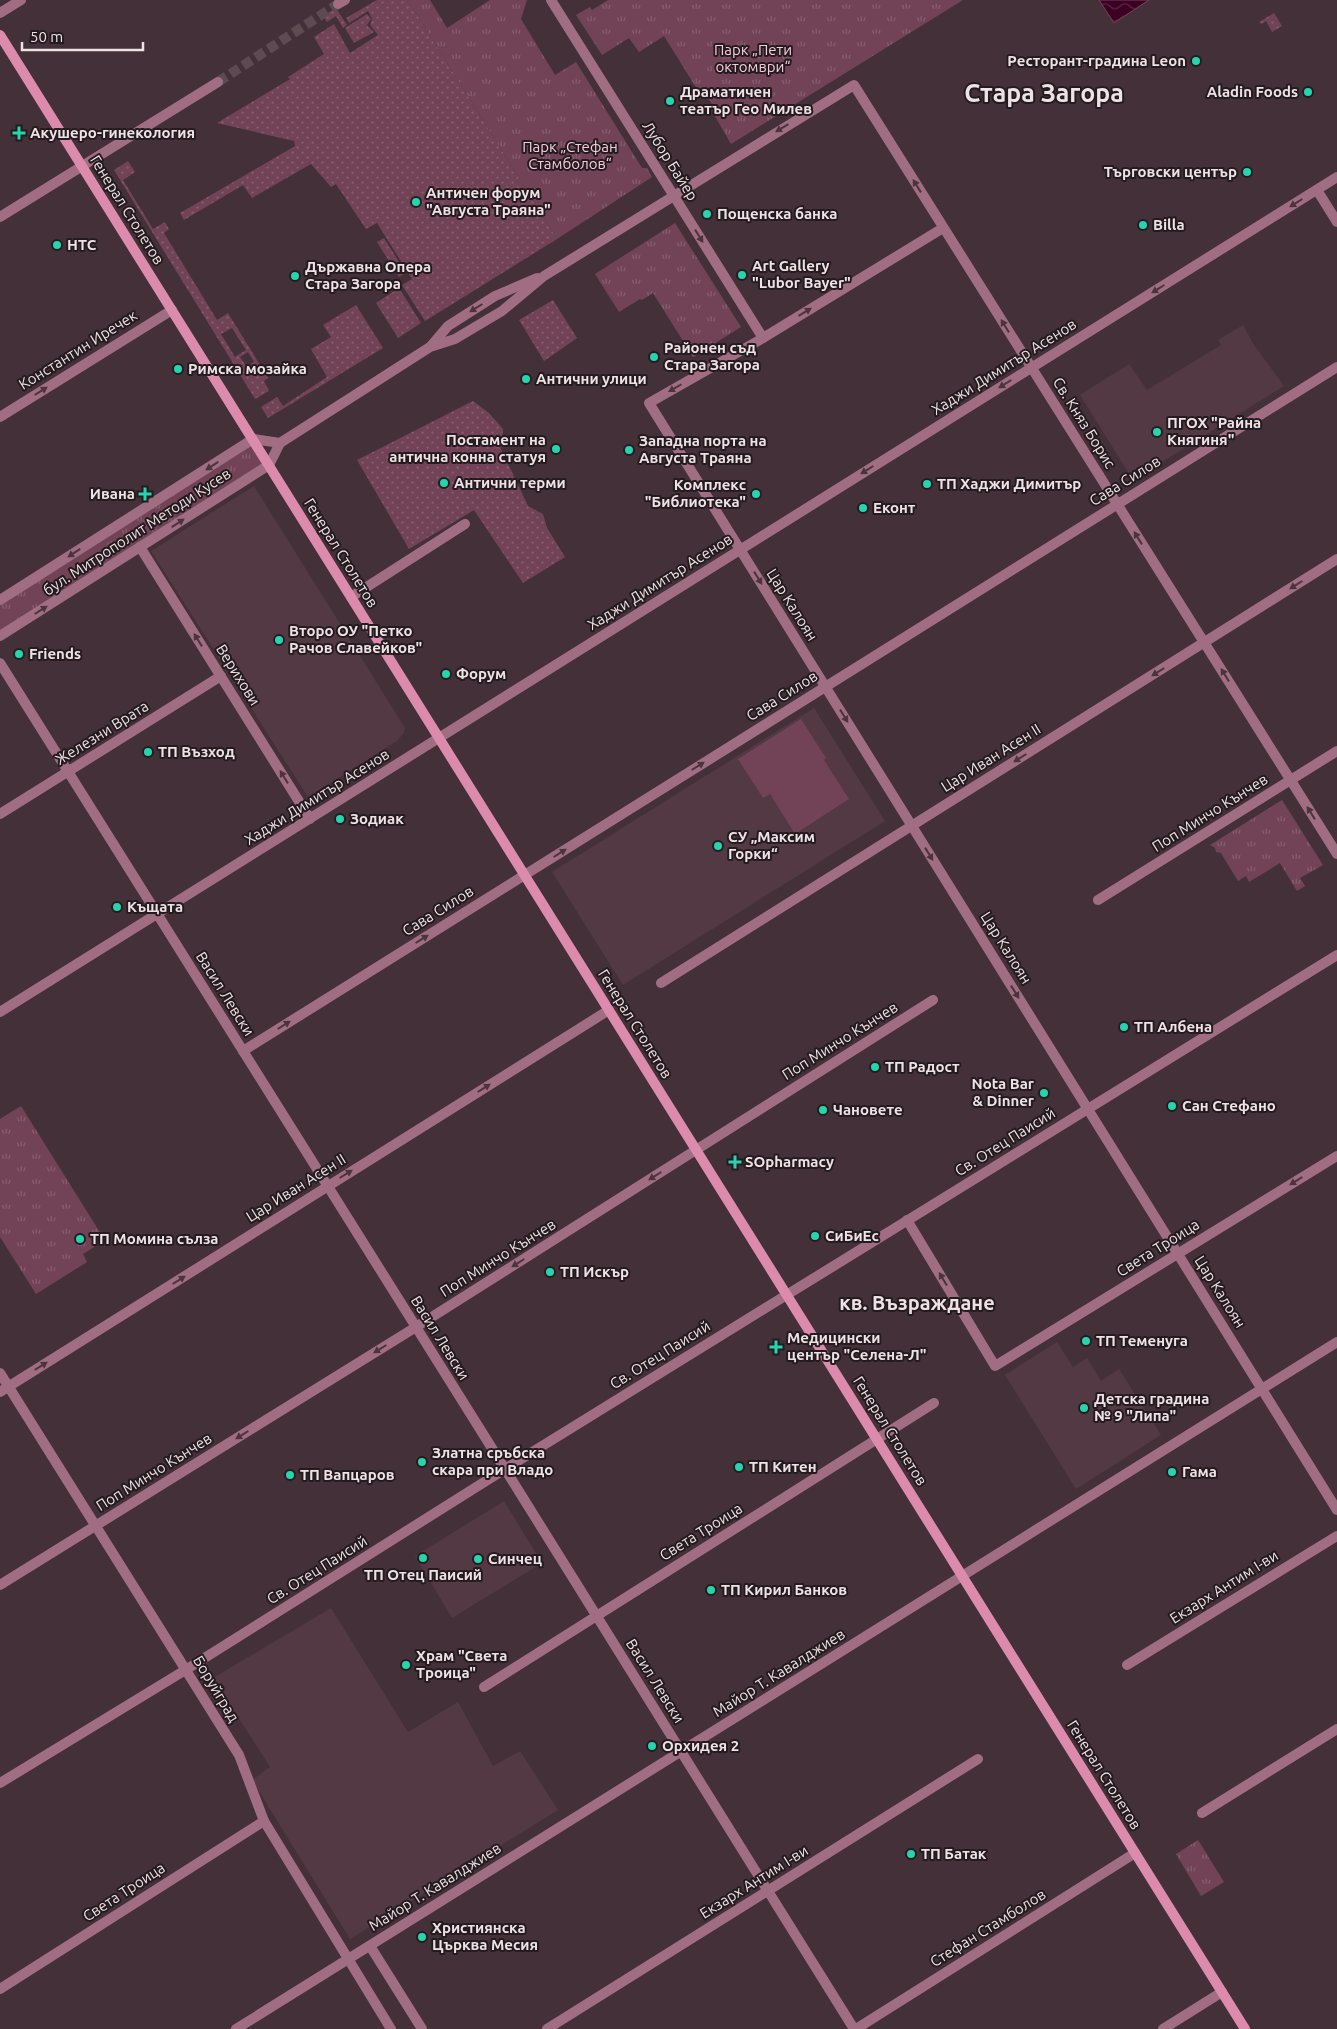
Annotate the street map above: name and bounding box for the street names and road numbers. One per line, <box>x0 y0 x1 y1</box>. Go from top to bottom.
street label: Лубор Байер <box>639 118 702 204</box>
street label: Генерал Столетов <box>87 152 168 267</box>
street label: Константин Иречек <box>15 306 140 393</box>
street label: Хаджи Димитър Асенов <box>928 315 1079 418</box>
street label: Св. Княз Борис <box>1050 374 1119 471</box>
street label: Сава Силов <box>1086 452 1163 509</box>
street label: бул. Митрополит Методи Кусев <box>40 465 234 599</box>
street label: Генерал Столетов <box>301 495 382 610</box>
street label: Хаджи Димитър Асенов <box>584 530 735 633</box>
street label: Цар Калоян <box>764 566 821 644</box>
street label: Верихови <box>213 641 264 708</box>
street label: Сава Силов <box>743 667 820 724</box>
street label: Железни Врата <box>52 697 151 768</box>
street label: Цар Иван Асен II <box>938 720 1044 795</box>
street label: Хаджи Димитър Асенов <box>241 745 392 848</box>
street label: Поп Минчо Кънчев <box>1149 770 1271 855</box>
street label: Сава Силов <box>399 882 476 939</box>
street label: Цар Калоян <box>978 909 1035 987</box>
street label: Васил Левски <box>193 949 258 1039</box>
street label: Генерал Столетов <box>595 966 676 1081</box>
street label: Поп Минчо Кънчев <box>779 998 901 1083</box>
street label: Св. Отец Паисий <box>951 1104 1058 1179</box>
street label: Цар Иван Асен II <box>243 1150 349 1225</box>
street label: Поп Минчо Кънчев <box>437 1215 559 1300</box>
street label: Света Троица <box>1113 1215 1202 1280</box>
street label: Цар Калоян <box>1192 1253 1249 1331</box>
street label: Васил Левски <box>408 1293 473 1383</box>
street label: Св. Отец Паисий <box>606 1317 713 1392</box>
street label: Генерал Столетов <box>850 1373 931 1488</box>
street label: Поп Минчо Кънчев <box>93 1429 215 1514</box>
street label: Света Троица <box>656 1499 745 1564</box>
street label: Св. Отец Паисий <box>263 1532 370 1607</box>
street label: Екзарх Антим I-ви <box>1166 1546 1281 1627</box>
street label: Майор Т. Кавалджиев <box>710 1625 848 1720</box>
street label: Васил Левски <box>623 1636 688 1726</box>
street label: Боруйград <box>190 1653 243 1725</box>
street label: Генерал Столетов <box>1064 1717 1145 1832</box>
street label: Майор Т. Кавалджиев <box>366 1839 504 1934</box>
street label: Екзарх Антим I-ви <box>696 1841 811 1922</box>
street label: Света Троица <box>80 1859 168 1924</box>
street label: Стефан Стамболов <box>927 1885 1049 1970</box>

